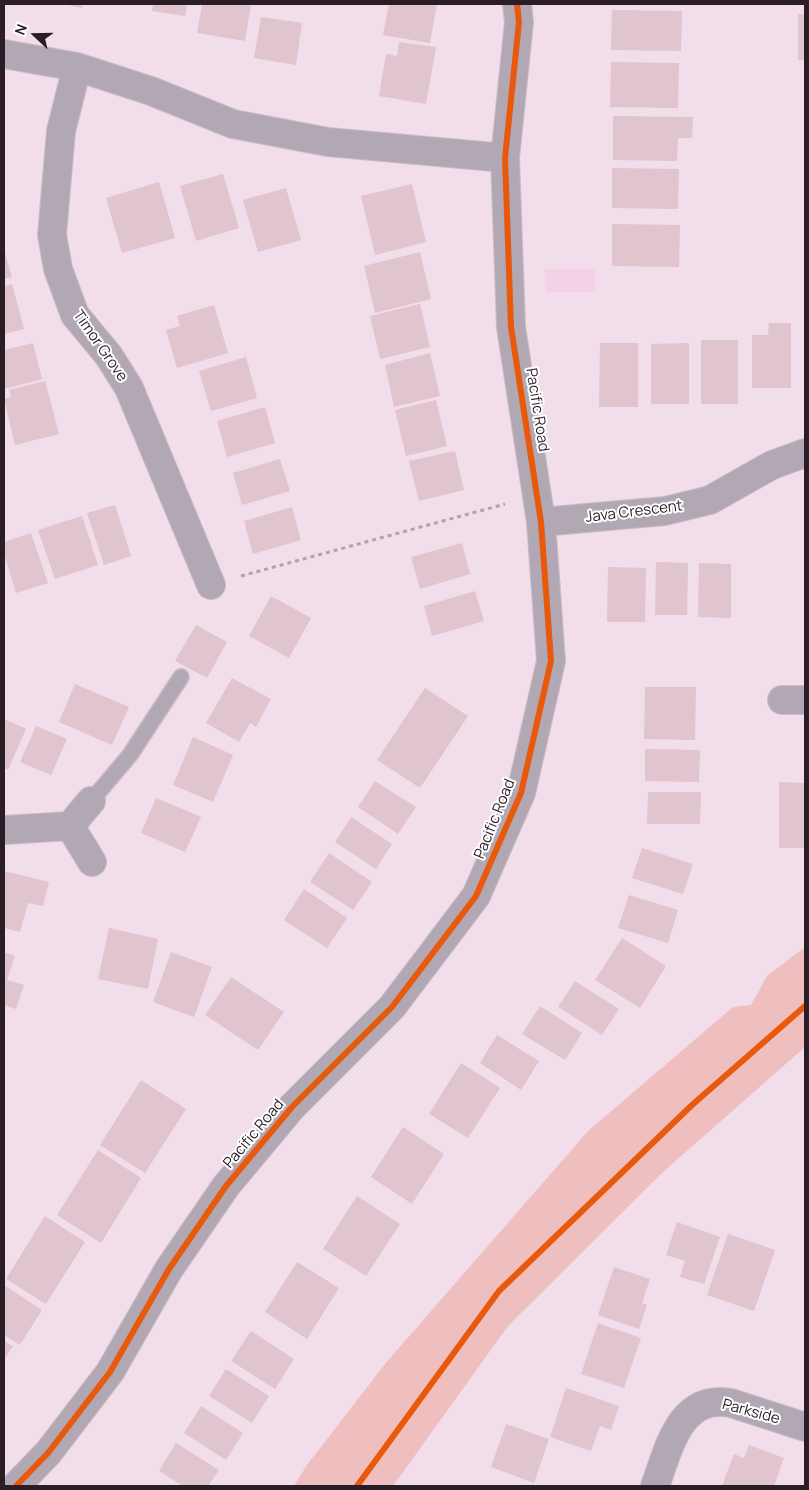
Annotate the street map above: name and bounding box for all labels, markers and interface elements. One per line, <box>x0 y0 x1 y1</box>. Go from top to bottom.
north arrow <box>10 10 60 60</box>
text: N <box>10 21 31 38</box>
street label: Timor Grove <box>69 307 131 385</box>
street label: Pacific Road <box>521 367 553 453</box>
street label: Java Crescent <box>584 497 684 527</box>
street label: Pacific Road <box>471 776 519 862</box>
street label: Pacific Road <box>220 1096 288 1172</box>
street label: Parkside <box>720 1396 782 1428</box>

